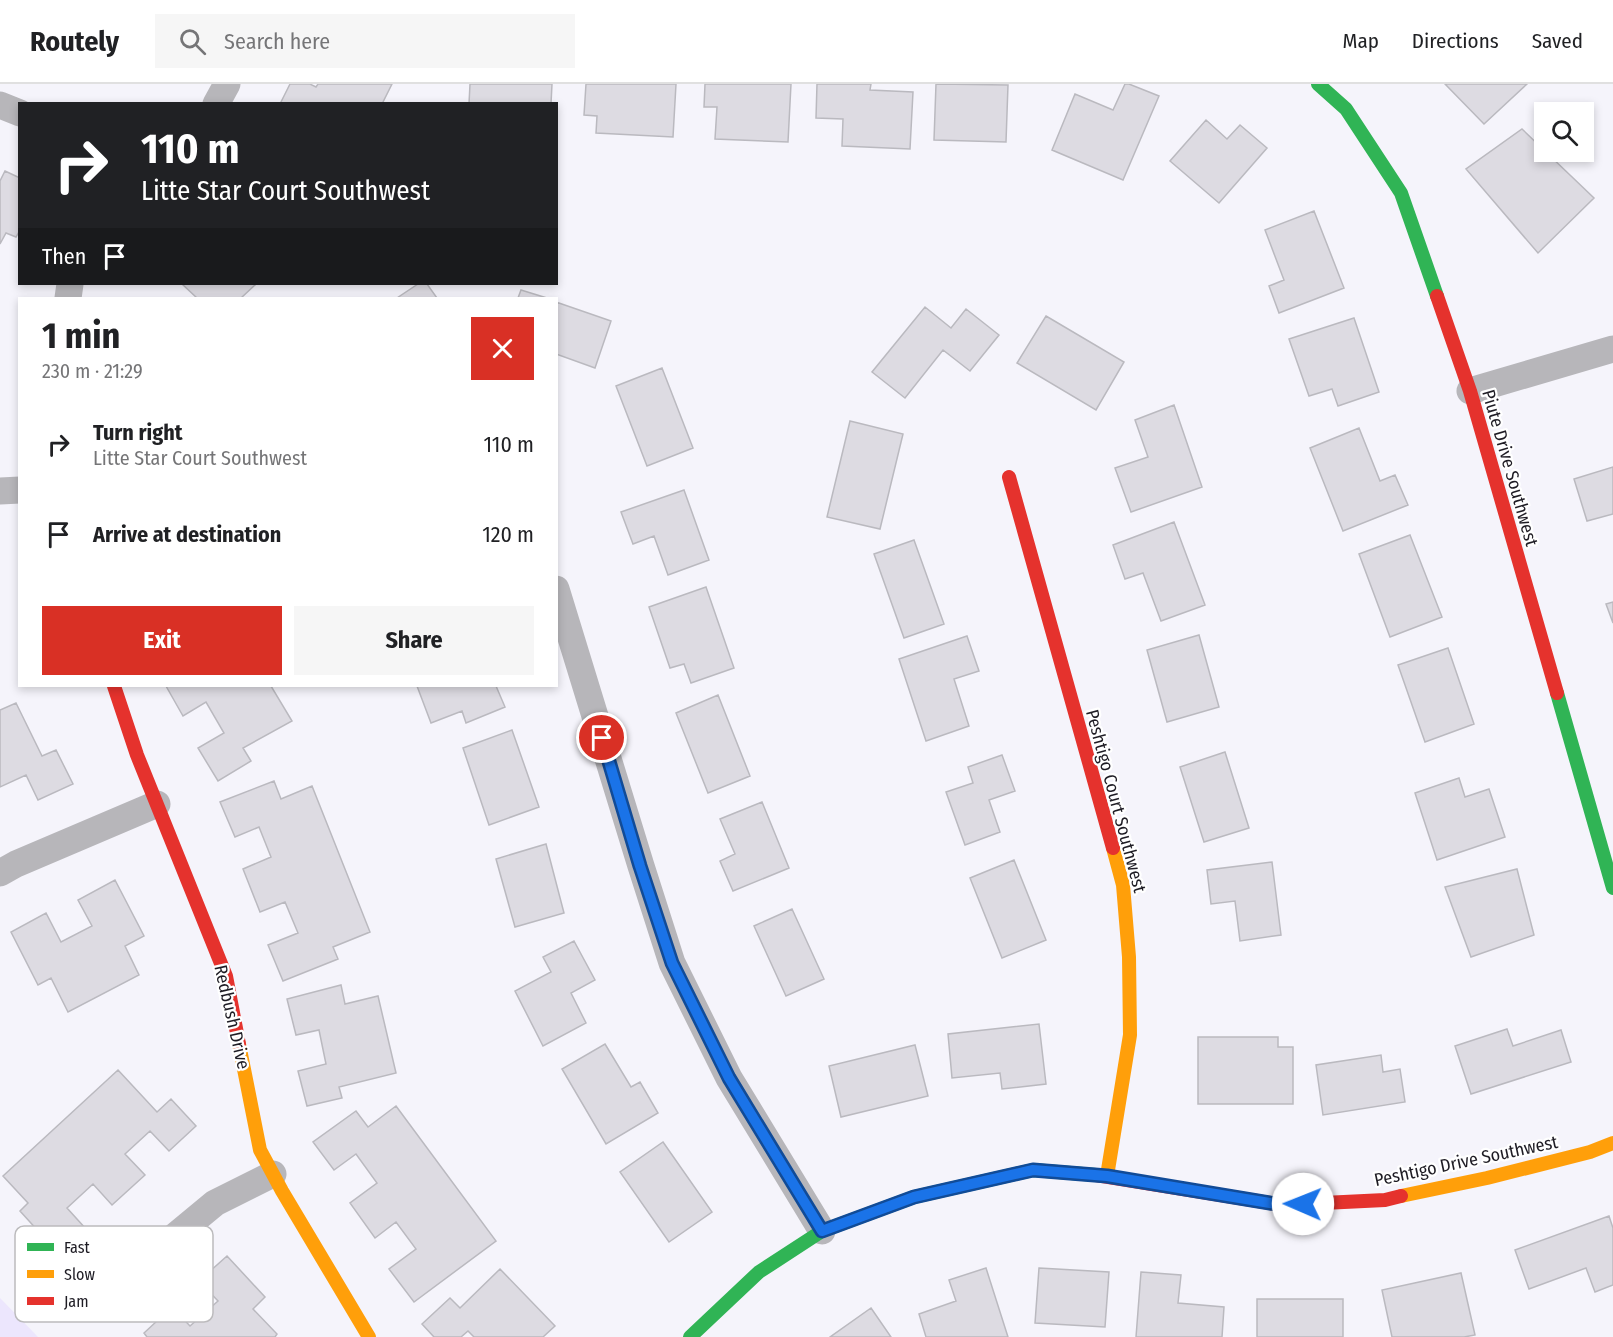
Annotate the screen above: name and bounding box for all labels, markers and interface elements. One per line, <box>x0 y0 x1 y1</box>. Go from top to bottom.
search box <box>155 14 575 68</box>
text: Routely <box>30 25 119 58</box>
icon: search <box>176 25 209 58</box>
text: Search here <box>224 28 330 55</box>
text: Map <box>1342 28 1379 54</box>
text: Directions <box>1412 28 1499 54</box>
text: Saved <box>1532 28 1583 54</box>
map controls <box>1534 102 1594 162</box>
button: search <box>1534 102 1594 162</box>
text: 110 m <box>141 124 240 174</box>
icon: right <box>42 126 120 204</box>
text: Litte Star Court Southwest <box>141 175 430 207</box>
icon: arrive <box>98 240 131 273</box>
text: Then <box>42 243 86 270</box>
text: 1 min <box>42 314 120 358</box>
button: close <box>471 317 534 380</box>
text: 230 m · 21:29 <box>42 359 143 383</box>
street label: Piute Drive Southwest <box>1477 387 1543 549</box>
text: Turn right <box>93 419 182 446</box>
icon: right <box>42 428 75 461</box>
text: 110 m <box>484 431 534 458</box>
text: Litte Star Court Southwest <box>93 446 307 470</box>
icon: arrive <box>42 518 75 551</box>
text: Arrive at destination <box>93 521 281 548</box>
text: 120 m <box>482 521 534 548</box>
button: Exit <box>42 606 282 675</box>
button: Share <box>294 606 534 675</box>
street label: Peshtigo Court Southwest <box>1081 707 1151 895</box>
pin <box>576 712 627 763</box>
icon: arrive <box>585 721 618 754</box>
street label: Redbush Drive <box>209 963 255 1072</box>
street label: Peshtigo Drive Southwest <box>1372 1131 1560 1191</box>
position arrow <box>1271 1172 1335 1236</box>
legend <box>15 1226 213 1322</box>
text: Fast <box>64 1238 91 1257</box>
text: Slow <box>64 1265 95 1284</box>
text: Jam <box>64 1292 89 1311</box>

